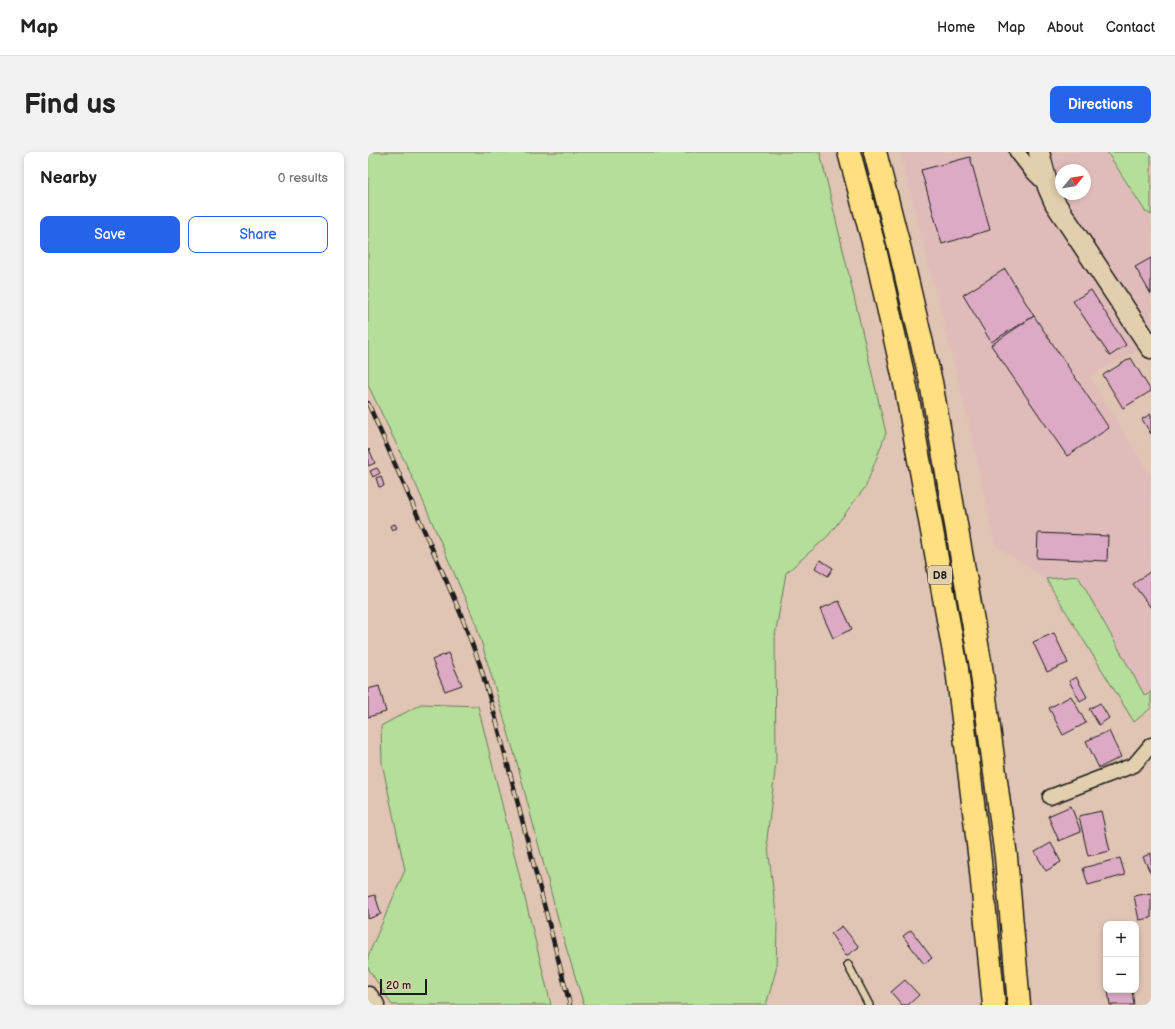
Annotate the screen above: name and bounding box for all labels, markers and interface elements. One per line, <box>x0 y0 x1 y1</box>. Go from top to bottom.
text: Map <box>20 16 58 39</box>
text: Home <box>937 19 975 36</box>
text: Map <box>997 19 1025 36</box>
text: About <box>1047 19 1084 36</box>
text: Contact <box>1106 19 1155 36</box>
button: Directions <box>1050 86 1151 123</box>
text: Find us <box>24 88 116 121</box>
north arrow <box>1055 164 1091 200</box>
text: Nearby <box>40 168 97 188</box>
text: 0 results <box>278 170 328 186</box>
button: Save <box>40 216 180 253</box>
button: Share <box>188 216 328 253</box>
road number: D8 <box>928 566 952 584</box>
map controls <box>1103 921 1139 993</box>
button: + <box>1103 921 1139 957</box>
button: − <box>1103 957 1139 993</box>
scale bar <box>380 977 427 996</box>
text: 20 m <box>386 979 411 992</box>

